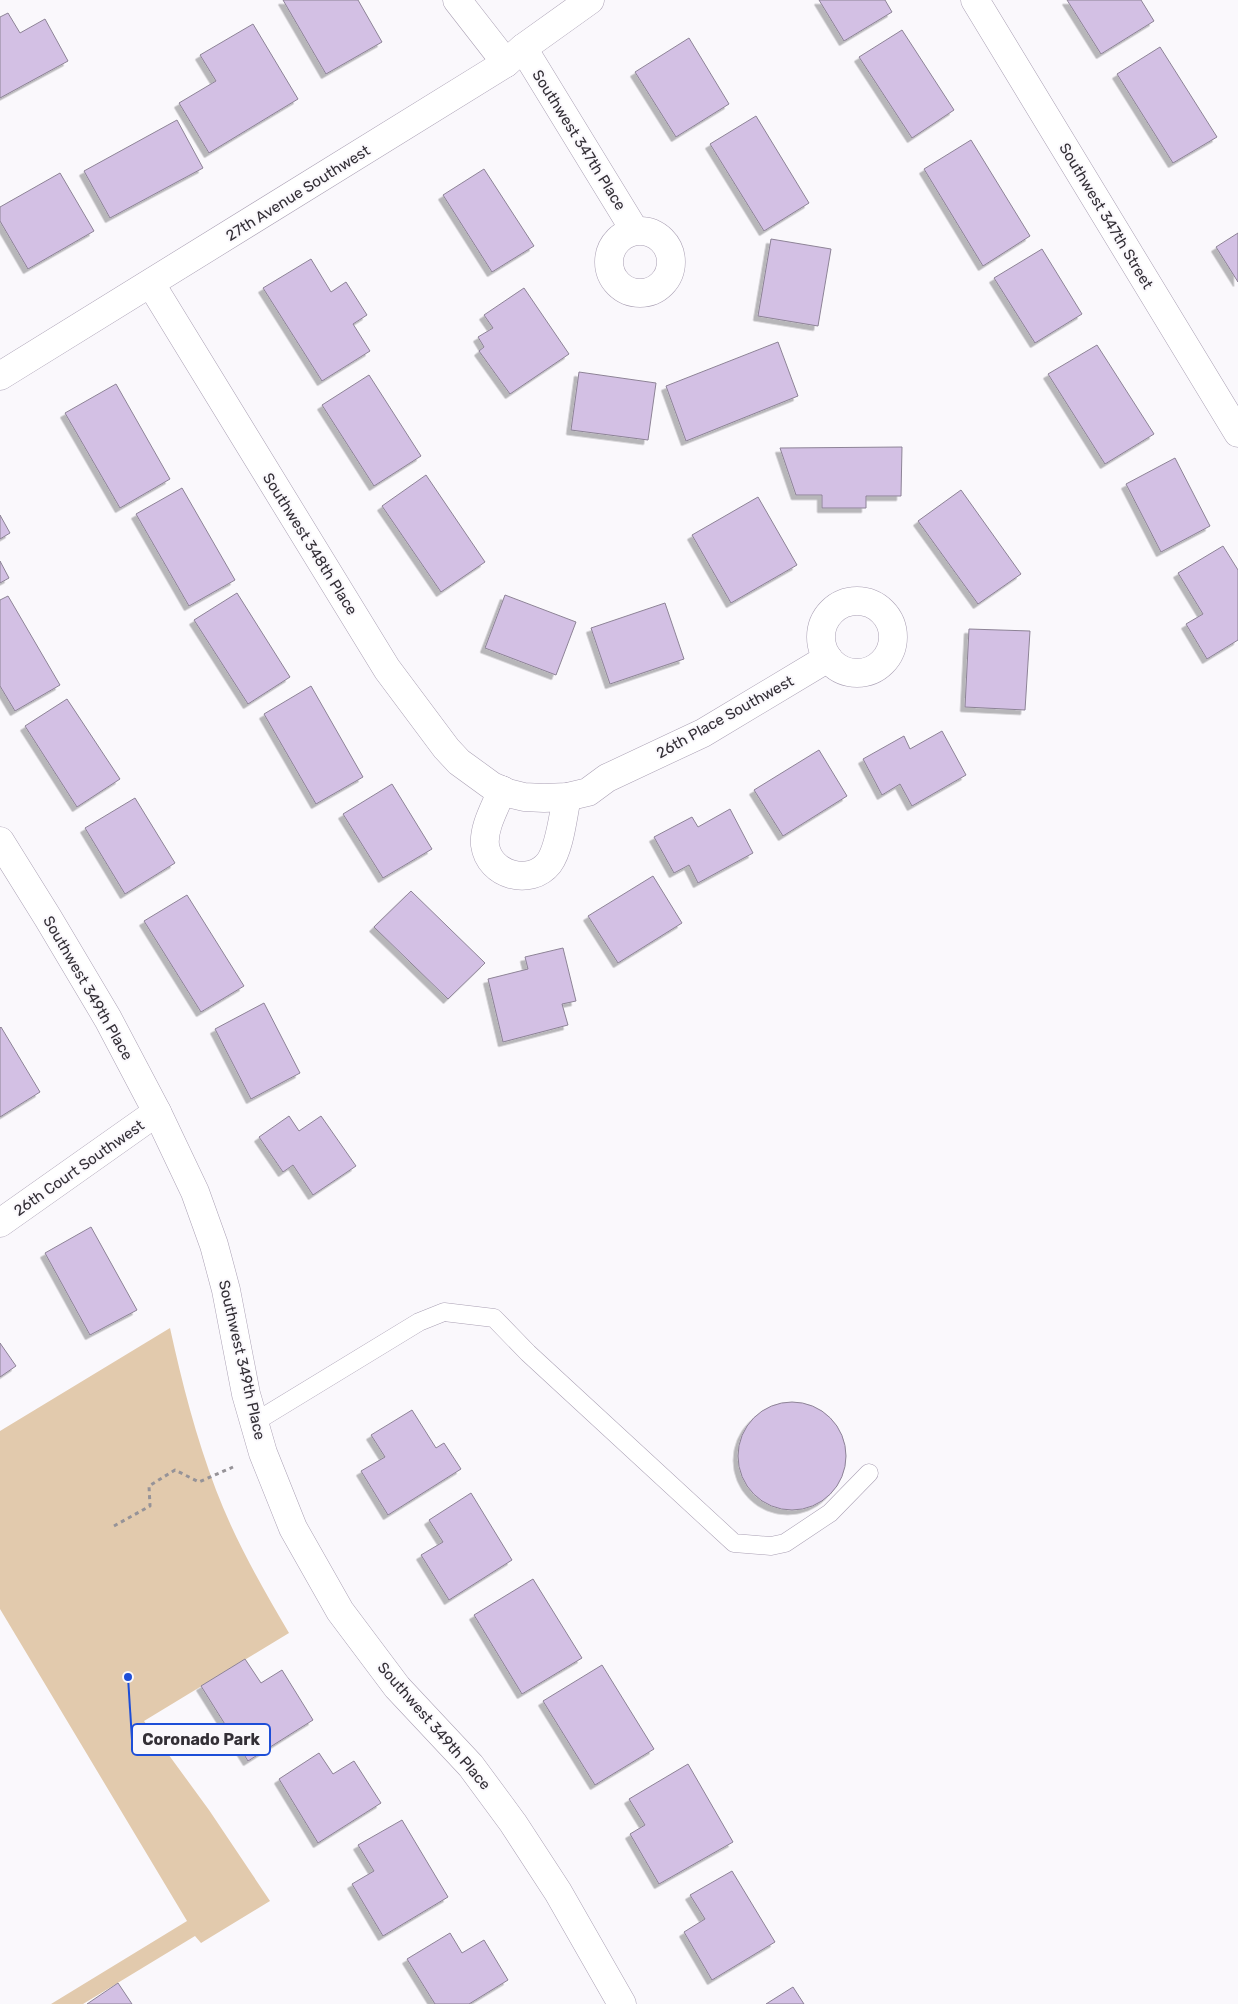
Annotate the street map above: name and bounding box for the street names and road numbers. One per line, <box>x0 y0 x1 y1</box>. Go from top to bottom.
street label: Southwest 347th Place <box>528 67 630 213</box>
street label: Southwest 347th Street <box>1055 140 1157 292</box>
street label: 27th Avenue Southwest <box>223 141 374 245</box>
street label: Southwest 348th Place <box>259 470 361 618</box>
street label: 26th Place Southwest <box>653 672 797 762</box>
street label: Southwest 349th Place <box>39 913 137 1063</box>
street label: 26th Court Southwest <box>10 1116 148 1220</box>
street label: Southwest 349th Place <box>215 1278 269 1442</box>
street label: Southwest 349th Place <box>374 1658 494 1794</box>

